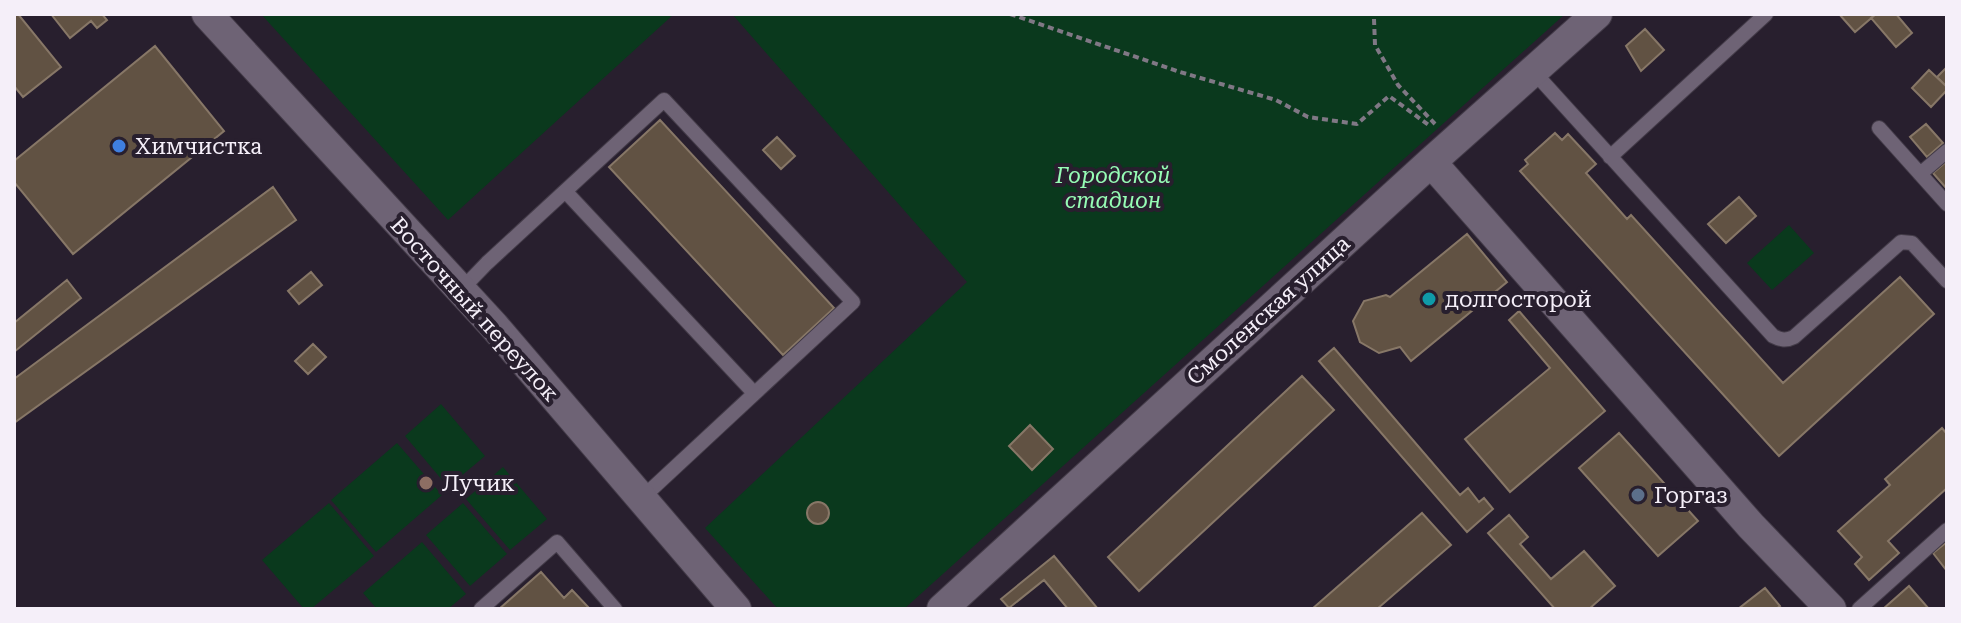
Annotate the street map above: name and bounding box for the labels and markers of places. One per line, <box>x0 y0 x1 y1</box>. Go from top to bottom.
place label: Химчистка <box>135 134 262 159</box>
marker: Химчистка <box>110 137 128 155</box>
place label: долгосторой <box>1445 287 1592 312</box>
marker: долгосторой <box>1420 290 1438 308</box>
place label: Лучик <box>442 471 515 496</box>
marker: Лучик <box>417 474 435 492</box>
place label: Горгаз <box>1654 483 1728 508</box>
marker: Горгаз <box>1629 486 1647 504</box>

